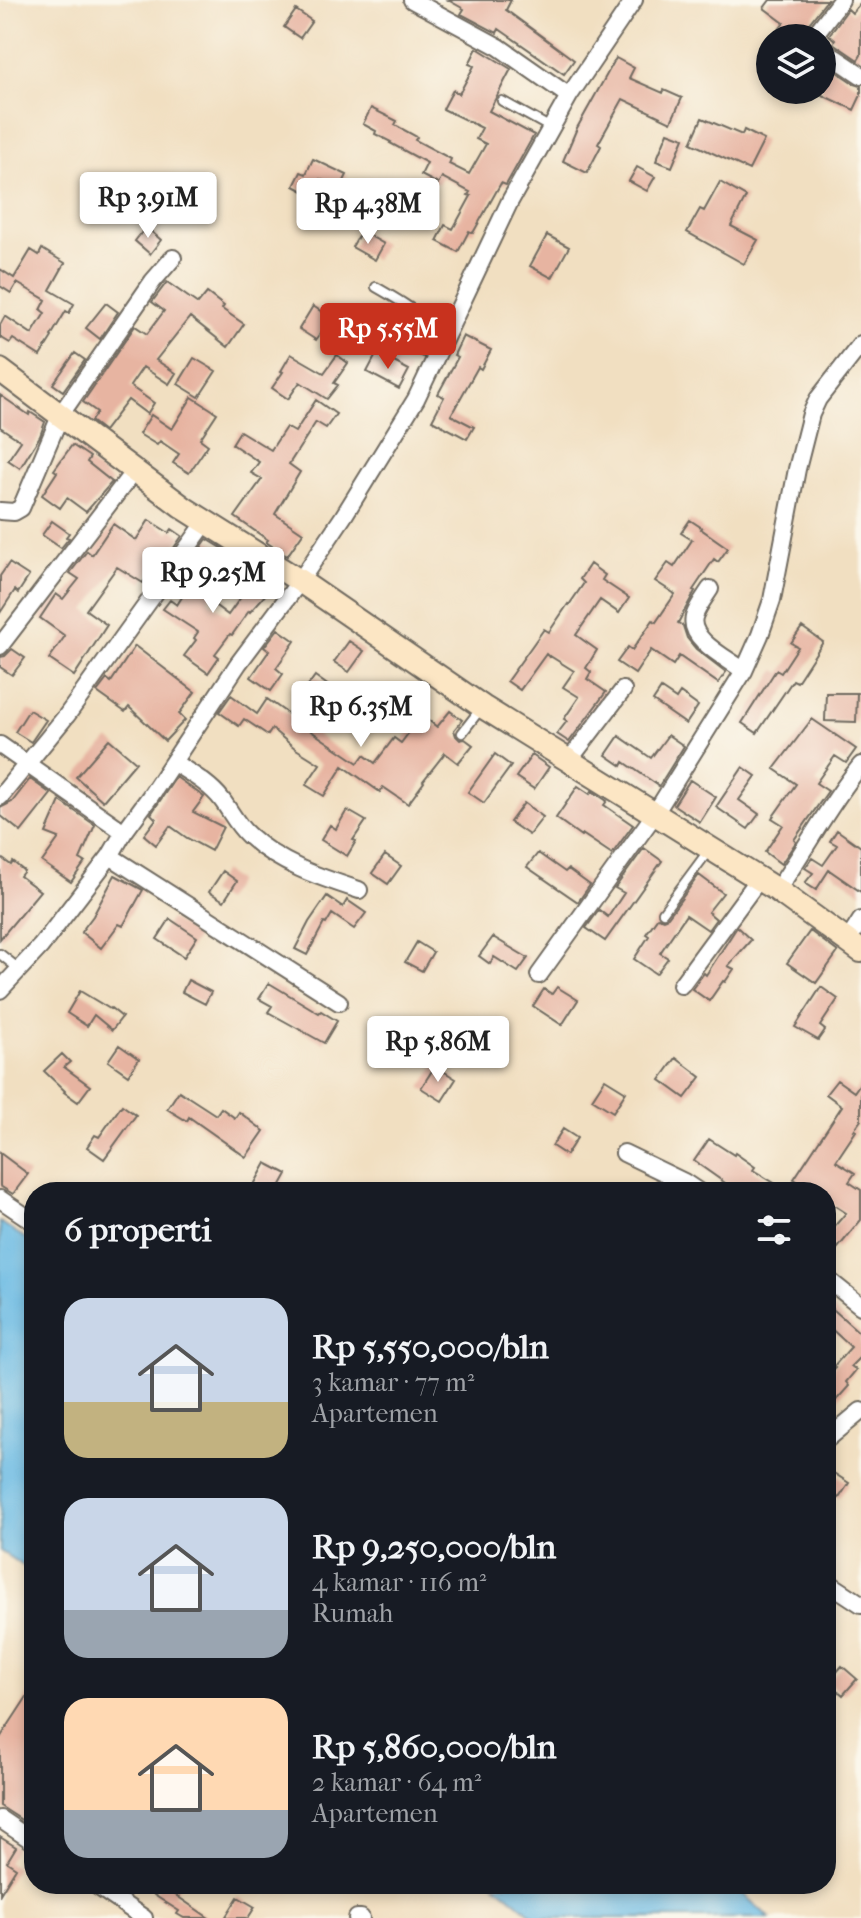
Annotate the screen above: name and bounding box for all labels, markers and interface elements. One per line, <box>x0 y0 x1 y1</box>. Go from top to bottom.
map controls <box>756 24 836 104</box>
button: layers <box>756 24 836 104</box>
pin: Rp 3.91M <box>65 172 231 240</box>
pin: Rp 4.38M <box>285 178 451 246</box>
text: Rp 3.91M <box>98 182 198 213</box>
text: Rp 4.38M <box>314 188 422 219</box>
pin: Rp 5.55M <box>305 303 471 371</box>
text: Rp 5.55M <box>338 313 438 344</box>
pin: Rp 9.25M <box>130 547 296 615</box>
text: Rp 9.25M <box>160 557 266 588</box>
pin: Rp 6.35M <box>278 681 444 749</box>
text: Rp 6.35M <box>309 691 413 722</box>
pin: Rp 5.86M <box>355 1016 521 1084</box>
text: Rp 5.86M <box>385 1026 491 1057</box>
icon: filters <box>752 1208 796 1252</box>
text: 6 properti <box>64 1210 212 1250</box>
text: Rp 5,550,000/bln <box>312 1327 549 1367</box>
icon: home <box>128 1330 224 1426</box>
text: 3 kamar · 77 m² <box>312 1367 474 1398</box>
text: Apartemen <box>312 1398 438 1429</box>
text: Rp 9,250,000/bln <box>312 1527 556 1567</box>
icon: home <box>128 1530 224 1626</box>
text: 4 kamar · 116 m² <box>312 1567 486 1598</box>
text: Rumah <box>312 1598 393 1629</box>
text: Rp 5,860,000/bln <box>312 1727 557 1767</box>
icon: home <box>128 1730 224 1826</box>
text: 2 kamar · 64 m² <box>312 1767 481 1798</box>
text: Apartemen <box>312 1798 438 1829</box>

